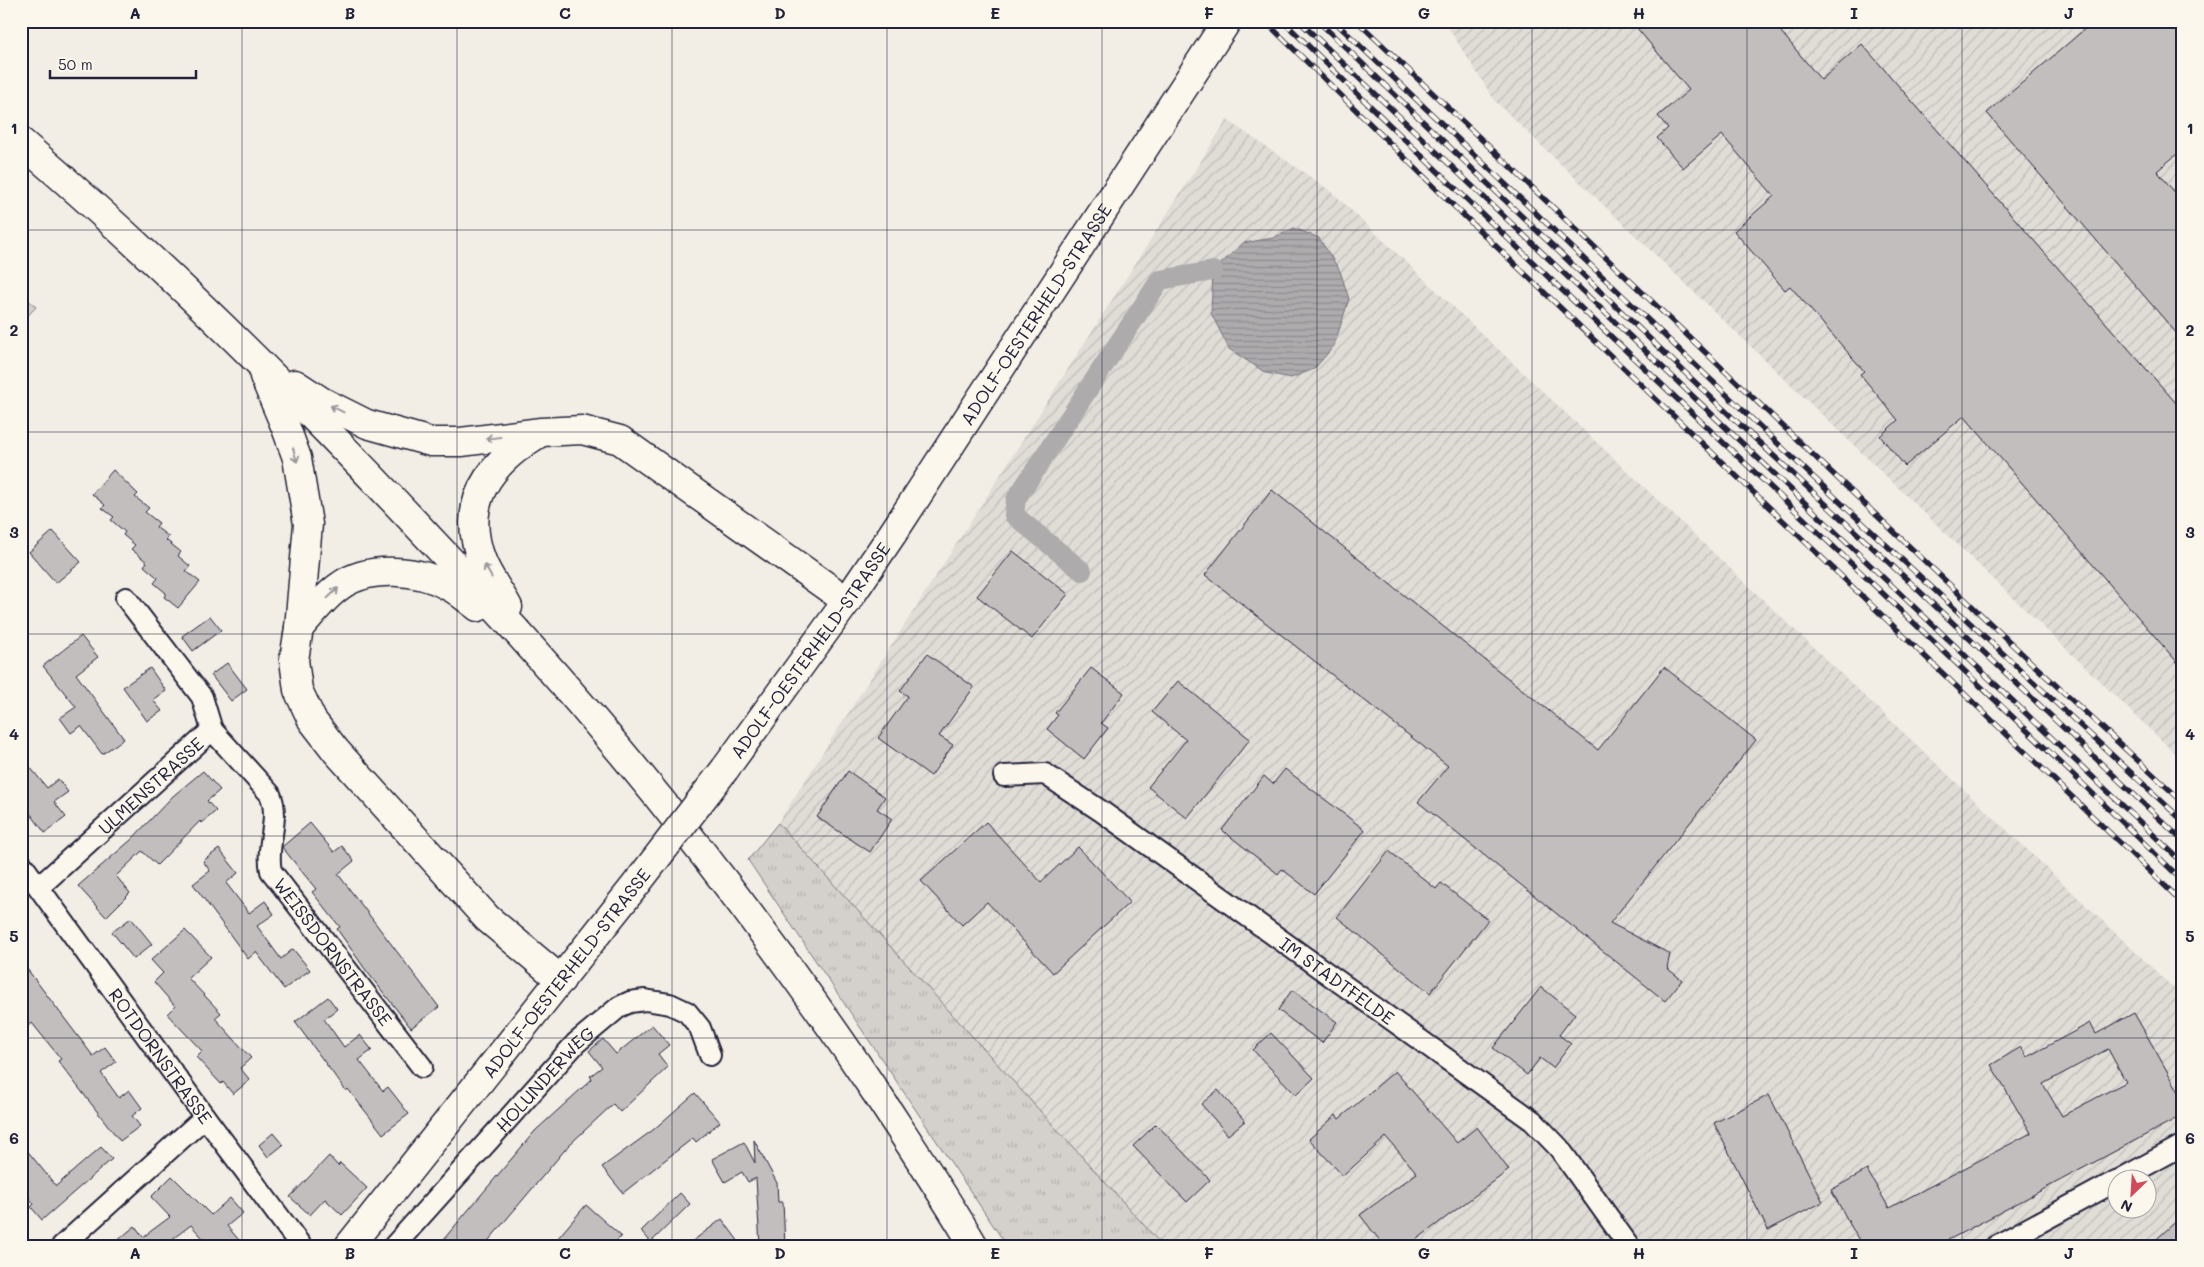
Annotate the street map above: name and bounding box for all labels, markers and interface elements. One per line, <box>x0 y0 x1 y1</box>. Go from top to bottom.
text: A <box>129 2 141 23</box>
text: B <box>345 2 355 23</box>
text: C <box>559 2 571 23</box>
text: D <box>774 2 786 23</box>
text: E <box>990 2 1000 23</box>
text: F <box>1204 2 1214 23</box>
text: G <box>1418 2 1430 23</box>
text: H <box>1633 2 1645 23</box>
text: I <box>1850 2 1858 23</box>
text: J <box>2064 2 2074 23</box>
scale bar <box>50 48 196 80</box>
text: 50 m <box>58 54 93 74</box>
text: 1 <box>10 117 18 138</box>
text: 1 <box>2186 117 2194 138</box>
street label: ADOLF-OESTERHELD-STRASSE <box>955 199 1117 430</box>
text: 2 <box>10 319 19 340</box>
text: 2 <box>2186 319 2195 340</box>
one-way arrow <box>330 404 345 413</box>
one-way arrow <box>485 433 501 443</box>
one-way arrow <box>291 446 301 462</box>
text: 3 <box>9 521 19 542</box>
text: 3 <box>2185 521 2195 542</box>
street label: ADOLF-OESTERHELD-STRASSE <box>725 538 895 763</box>
one-way arrow <box>482 564 492 578</box>
one-way arrow <box>327 587 339 599</box>
text: 4 <box>9 723 19 744</box>
text: 4 <box>2185 723 2195 744</box>
street label: ULMENSTRASSE <box>93 732 209 840</box>
street label: ADOLF-OESTERHELD-STRASSE <box>476 863 656 1083</box>
street label: WEISSDORNSTRASSE <box>269 873 398 1030</box>
text: 5 <box>9 925 19 946</box>
text: 5 <box>2185 925 2195 946</box>
street label: IM STADTFELDE <box>1275 931 1399 1030</box>
street label: ROTDORNSTRASSE <box>103 983 218 1129</box>
street label: HOLUNDERWEG <box>490 1021 599 1137</box>
text: 6 <box>9 1127 19 1148</box>
text: 6 <box>2185 1127 2195 1148</box>
north arrow <box>2106 1170 2156 1220</box>
text: N <box>2117 1195 2135 1217</box>
text: A <box>129 1242 141 1263</box>
text: B <box>345 1242 355 1263</box>
text: C <box>559 1242 571 1263</box>
text: D <box>774 1242 786 1263</box>
text: E <box>990 1242 1000 1263</box>
text: F <box>1204 1242 1214 1263</box>
text: G <box>1418 1242 1430 1263</box>
text: H <box>1633 1242 1645 1263</box>
text: I <box>1850 1242 1858 1263</box>
text: J <box>2064 1242 2074 1263</box>

